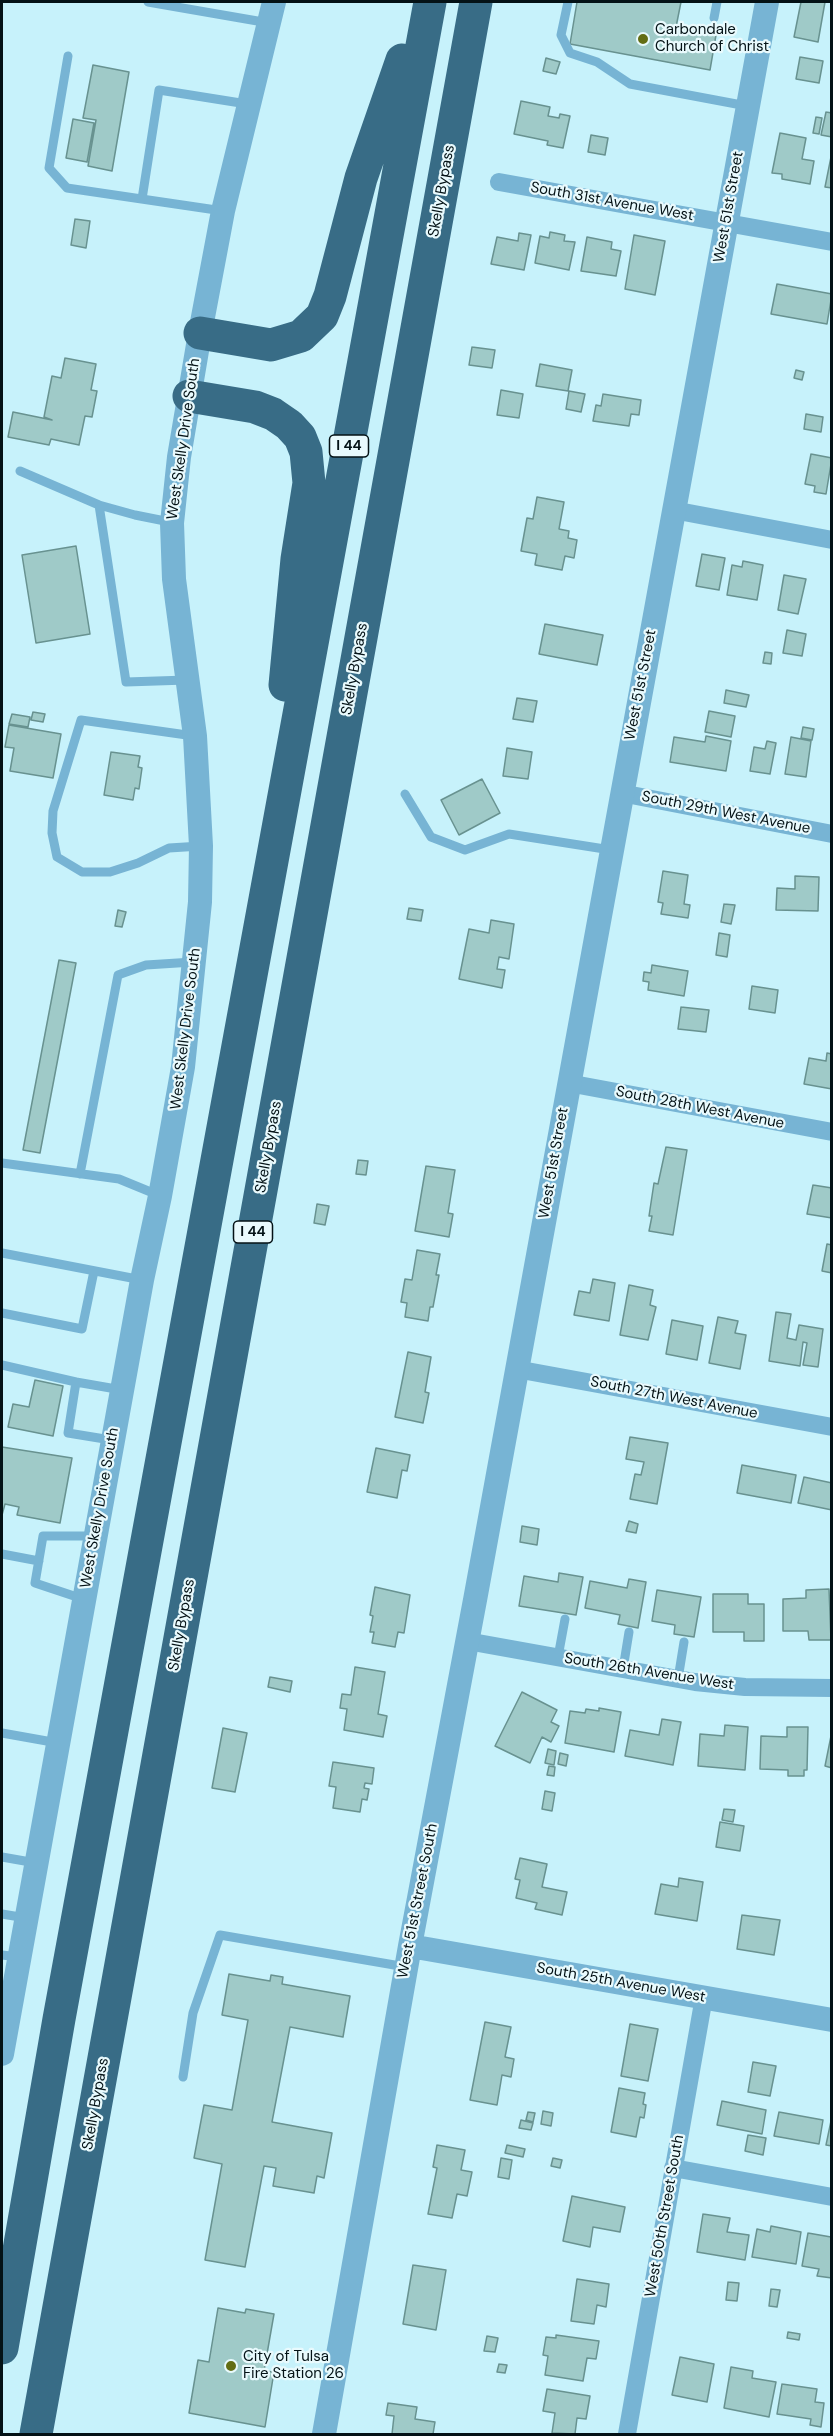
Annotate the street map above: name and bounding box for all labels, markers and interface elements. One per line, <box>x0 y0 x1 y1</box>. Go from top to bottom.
place label: Carbondale Church of Christ <box>655 21 769 56</box>
marker: Carbondale Church of Christ <box>636 32 650 46</box>
street label: Skelly Bypass <box>425 144 459 238</box>
street label: West 51st Street <box>710 150 748 264</box>
street label: South 31st Avenue West <box>529 179 695 225</box>
street label: West Skelly Drive South <box>164 357 204 521</box>
road number: I 44 <box>330 435 368 457</box>
street label: Skelly Bypass <box>338 622 372 716</box>
street label: West 51st Street <box>621 628 661 742</box>
street label: South 29th West Avenue <box>640 788 812 838</box>
street label: West Skelly Drive South <box>167 947 205 1111</box>
street label: South 28th West Avenue <box>614 1083 786 1133</box>
street label: Skelly Bypass <box>252 1100 286 1194</box>
street label: West 51st Street <box>535 1106 573 1220</box>
road number: I 44 <box>234 1221 272 1243</box>
street label: South 27th West Avenue <box>589 1373 759 1423</box>
street label: West Skelly Drive South <box>77 1426 123 1590</box>
street label: Skelly Bypass <box>165 1578 199 1672</box>
street label: South 26th Avenue West <box>563 1650 735 1694</box>
street label: West 51st Street South <box>394 1822 442 1980</box>
street label: South 25th Avenue West <box>535 1959 707 2007</box>
street label: Skelly Bypass <box>79 2057 113 2151</box>
street label: West 50th Street South <box>642 2133 688 2299</box>
place label: City of Tulsa Fire Station 26 <box>243 2348 344 2383</box>
marker: City of Tulsa Fire Station 26 <box>224 2359 238 2373</box>

